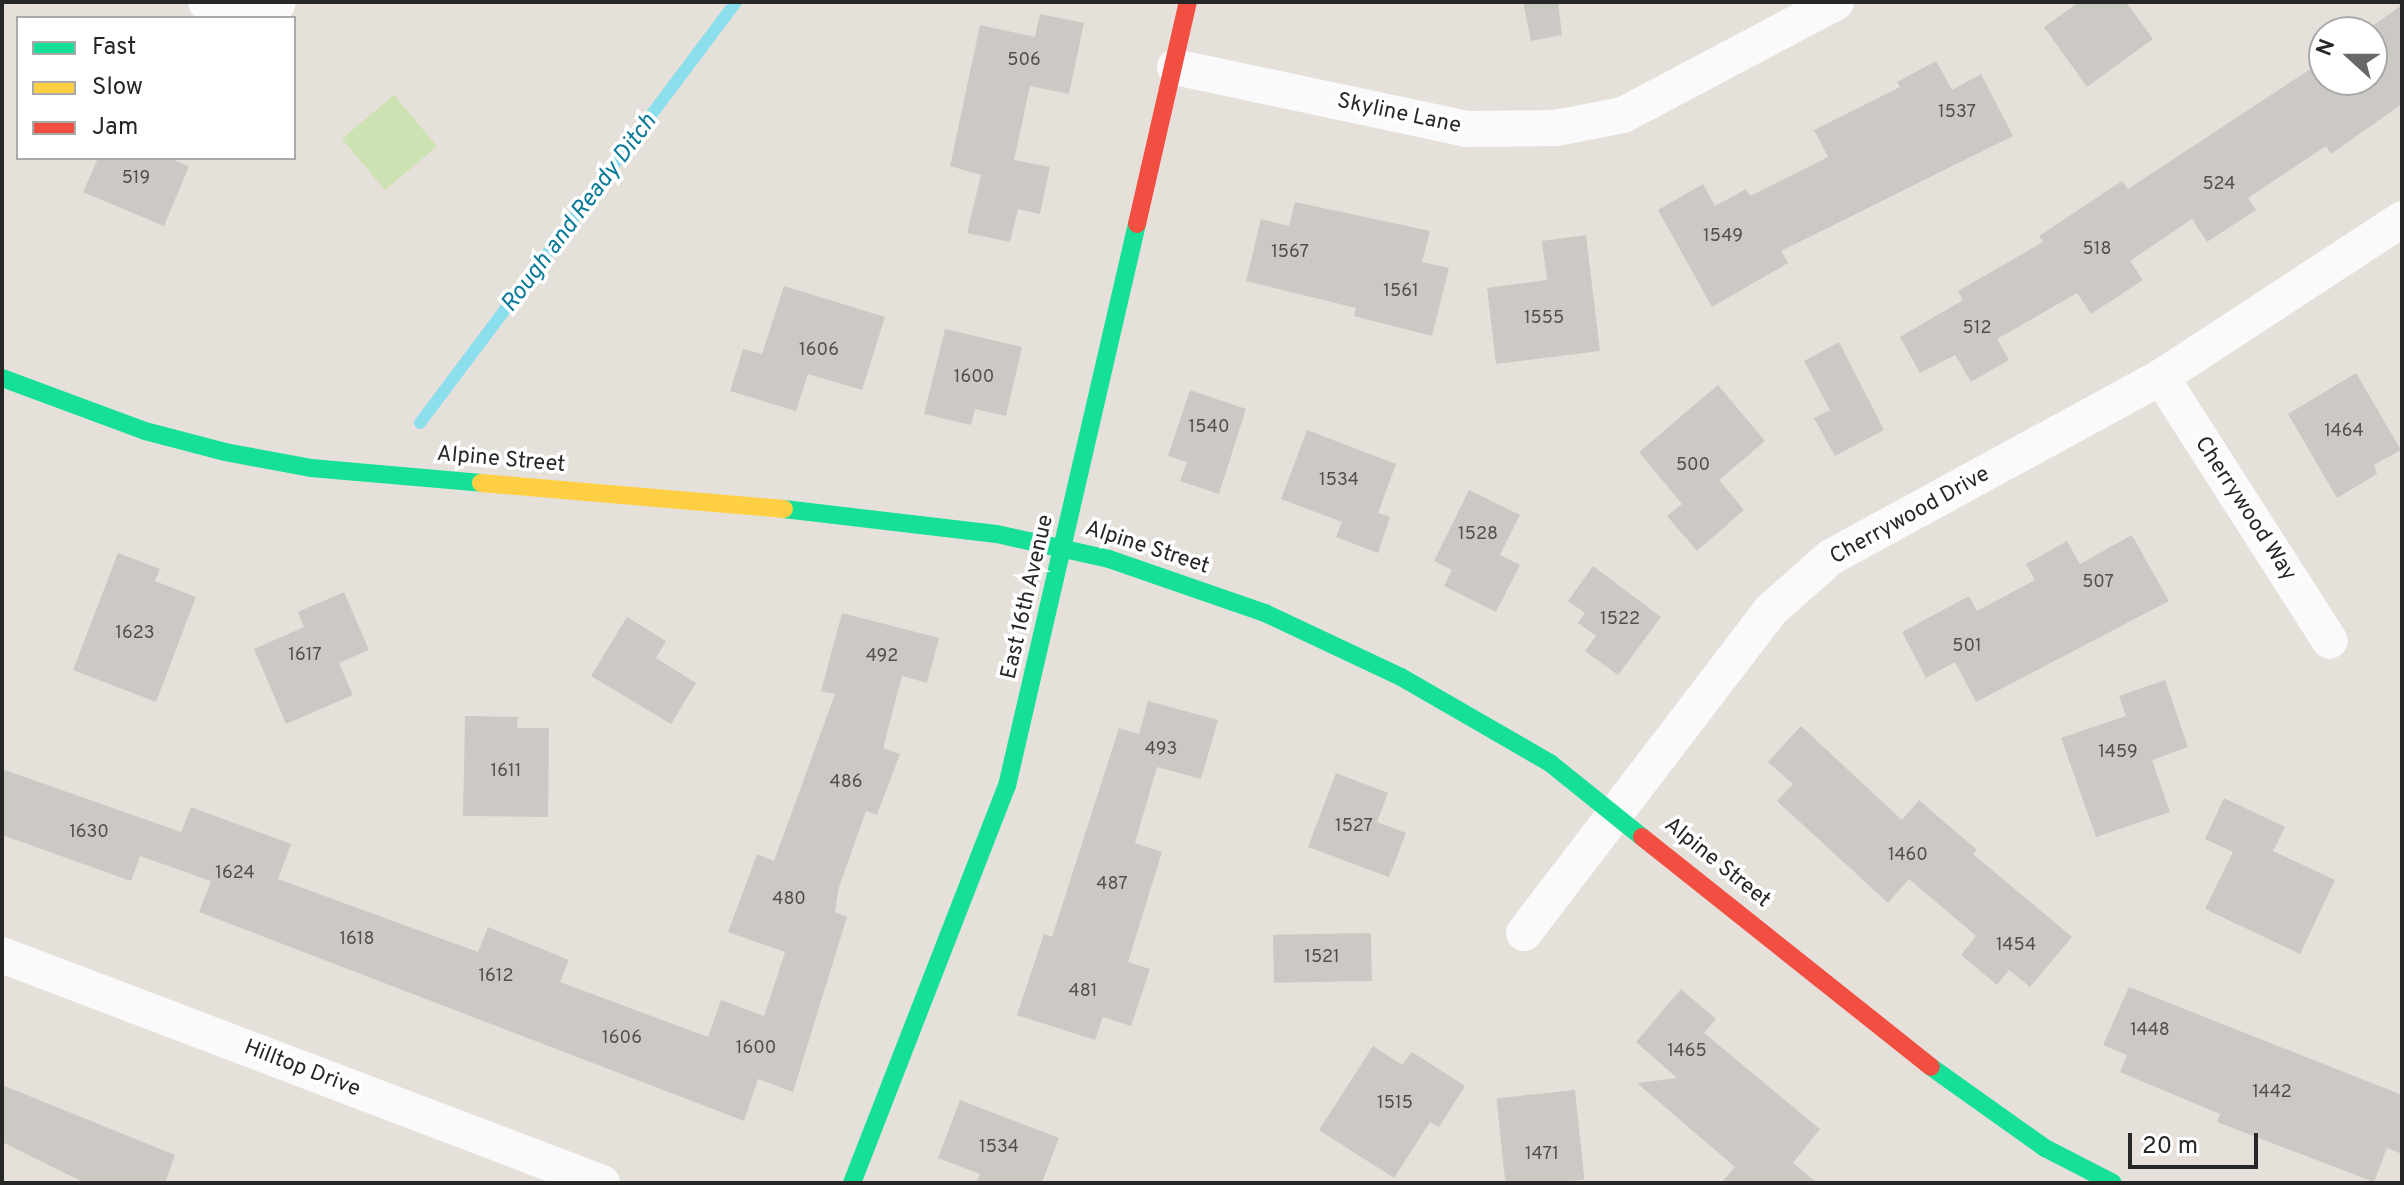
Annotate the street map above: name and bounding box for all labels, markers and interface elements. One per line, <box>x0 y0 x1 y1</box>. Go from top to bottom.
legend <box>16 16 296 160</box>
north arrow <box>2308 16 2388 96</box>
text: Fast <box>92 33 136 63</box>
text: N <box>2312 36 2342 60</box>
house number: 506 <box>1007 50 1041 72</box>
text: Slow <box>92 73 143 103</box>
street label: Skyline Lane <box>1335 88 1463 140</box>
house number: 1537 <box>1938 102 1976 124</box>
water label: Rough and Ready Ditch <box>496 109 664 319</box>
text: Jam <box>92 113 138 143</box>
house number: 519 <box>122 168 150 190</box>
house number: 524 <box>2202 174 2236 196</box>
house number: 1549 <box>1703 226 1743 248</box>
house number: 518 <box>2083 239 2111 261</box>
house number: 1567 <box>1271 242 1309 264</box>
house number: 1561 <box>1383 281 1419 303</box>
house number: 1555 <box>1524 308 1564 330</box>
house number: 512 <box>1963 318 1991 340</box>
house number: 1606 <box>799 340 839 362</box>
house number: 1600 <box>954 367 994 389</box>
house number: 1540 <box>1189 417 1229 439</box>
house number: 1464 <box>2324 421 2364 443</box>
street label: Cherrywood Way <box>2188 432 2302 586</box>
street label: Alpine Street <box>436 441 566 479</box>
house number: 500 <box>1676 455 1710 477</box>
street label: Cherrywood Drive <box>1826 461 1994 571</box>
house number: 1534 <box>1319 470 1359 492</box>
street label: East 16th Avenue <box>996 512 1060 682</box>
street label: Alpine Street <box>1082 516 1212 580</box>
house number: 1528 <box>1458 524 1498 546</box>
house number: 507 <box>2082 572 2114 594</box>
house number: 1522 <box>1600 609 1640 631</box>
house number: 1623 <box>115 623 155 645</box>
house number: 501 <box>1952 636 1982 658</box>
house number: 1617 <box>288 645 322 667</box>
house number: 492 <box>866 646 898 668</box>
house number: 493 <box>1145 739 1177 761</box>
house number: 1459 <box>2098 742 2138 764</box>
house number: 1611 <box>491 761 521 783</box>
house number: 486 <box>830 772 862 794</box>
street label: Alpine Street <box>1659 812 1775 914</box>
house number: 1527 <box>1335 816 1373 838</box>
house number: 1630 <box>69 822 109 844</box>
house number: 1460 <box>1888 845 1928 867</box>
house number: 1624 <box>215 863 255 885</box>
house number: 487 <box>1096 874 1128 896</box>
house number: 480 <box>772 889 806 911</box>
house number: 1618 <box>339 929 375 951</box>
house number: 1454 <box>1996 935 2036 957</box>
house number: 1521 <box>1304 947 1340 969</box>
house number: 1612 <box>478 966 514 988</box>
house number: 481 <box>1069 981 1097 1003</box>
house number: 1448 <box>2130 1020 2170 1042</box>
house number: 1606 <box>602 1028 642 1050</box>
street label: Hilltop Drive <box>240 1035 364 1103</box>
house number: 1600 <box>736 1038 776 1060</box>
house number: 1465 <box>1667 1041 1707 1063</box>
house number: 1442 <box>2252 1082 2292 1104</box>
house number: 1515 <box>1377 1093 1413 1115</box>
scale bar <box>2132 1117 2262 1167</box>
text: 20 m <box>2142 1132 2198 1162</box>
house number: 1534 <box>979 1137 1019 1159</box>
house number: 1471 <box>1525 1144 1559 1166</box>

